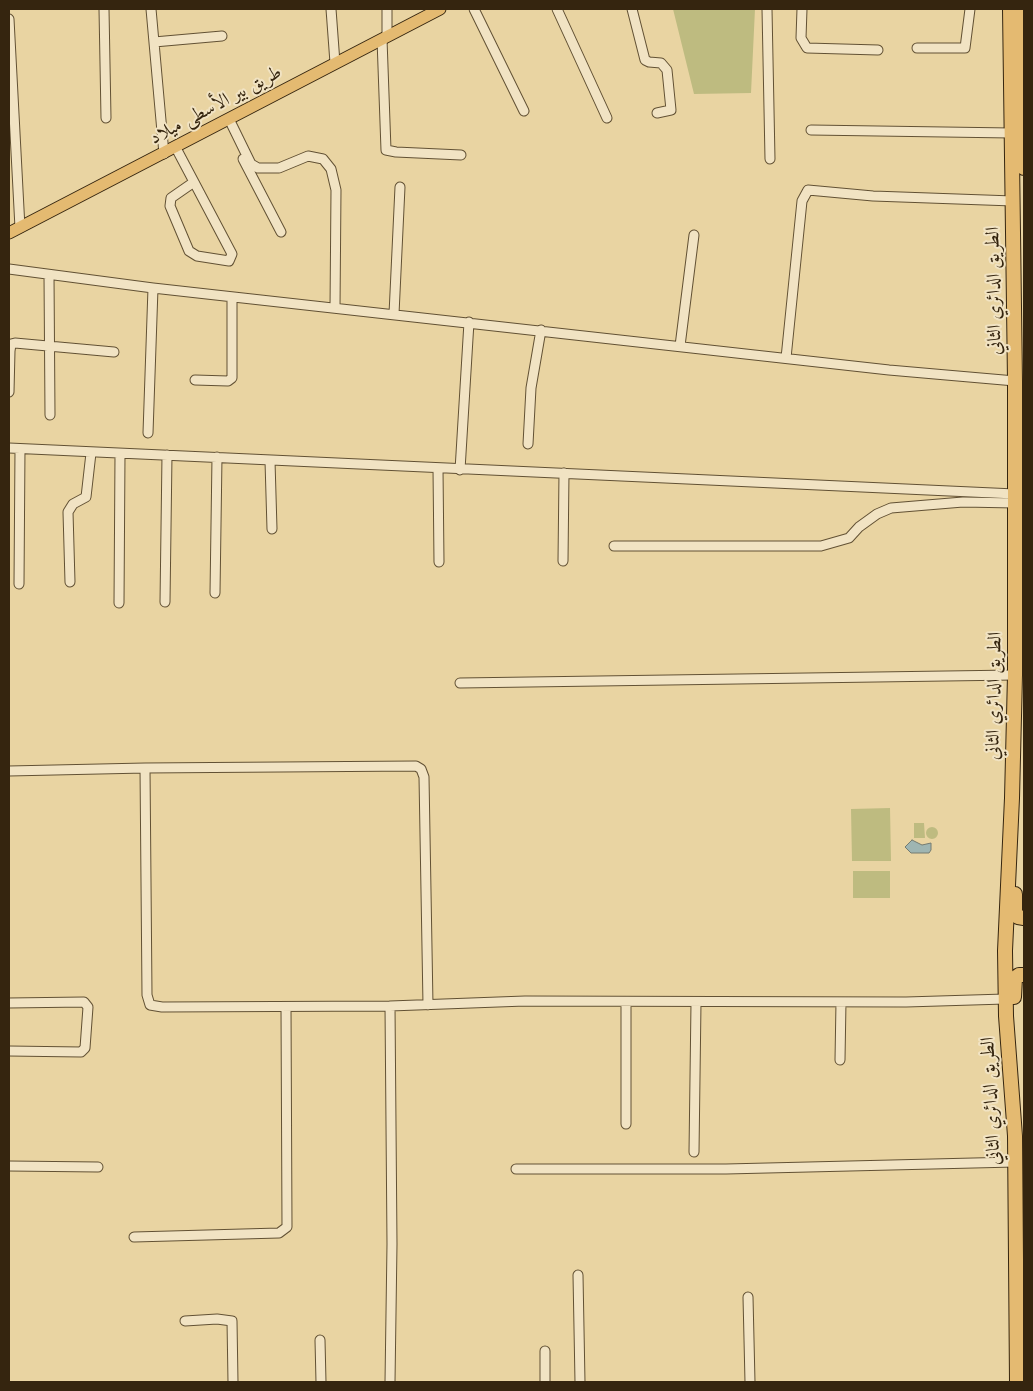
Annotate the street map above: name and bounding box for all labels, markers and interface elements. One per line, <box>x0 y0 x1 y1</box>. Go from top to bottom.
street label: طريق بير الأسطى ميلاد <box>146 62 286 150</box>
street label: الطريق الدائري الثاني <box>982 227 1008 355</box>
street label: الطريق الدائري الثاني <box>982 632 1008 760</box>
street label: الطريق الدائري الثاني <box>977 1036 1007 1166</box>

